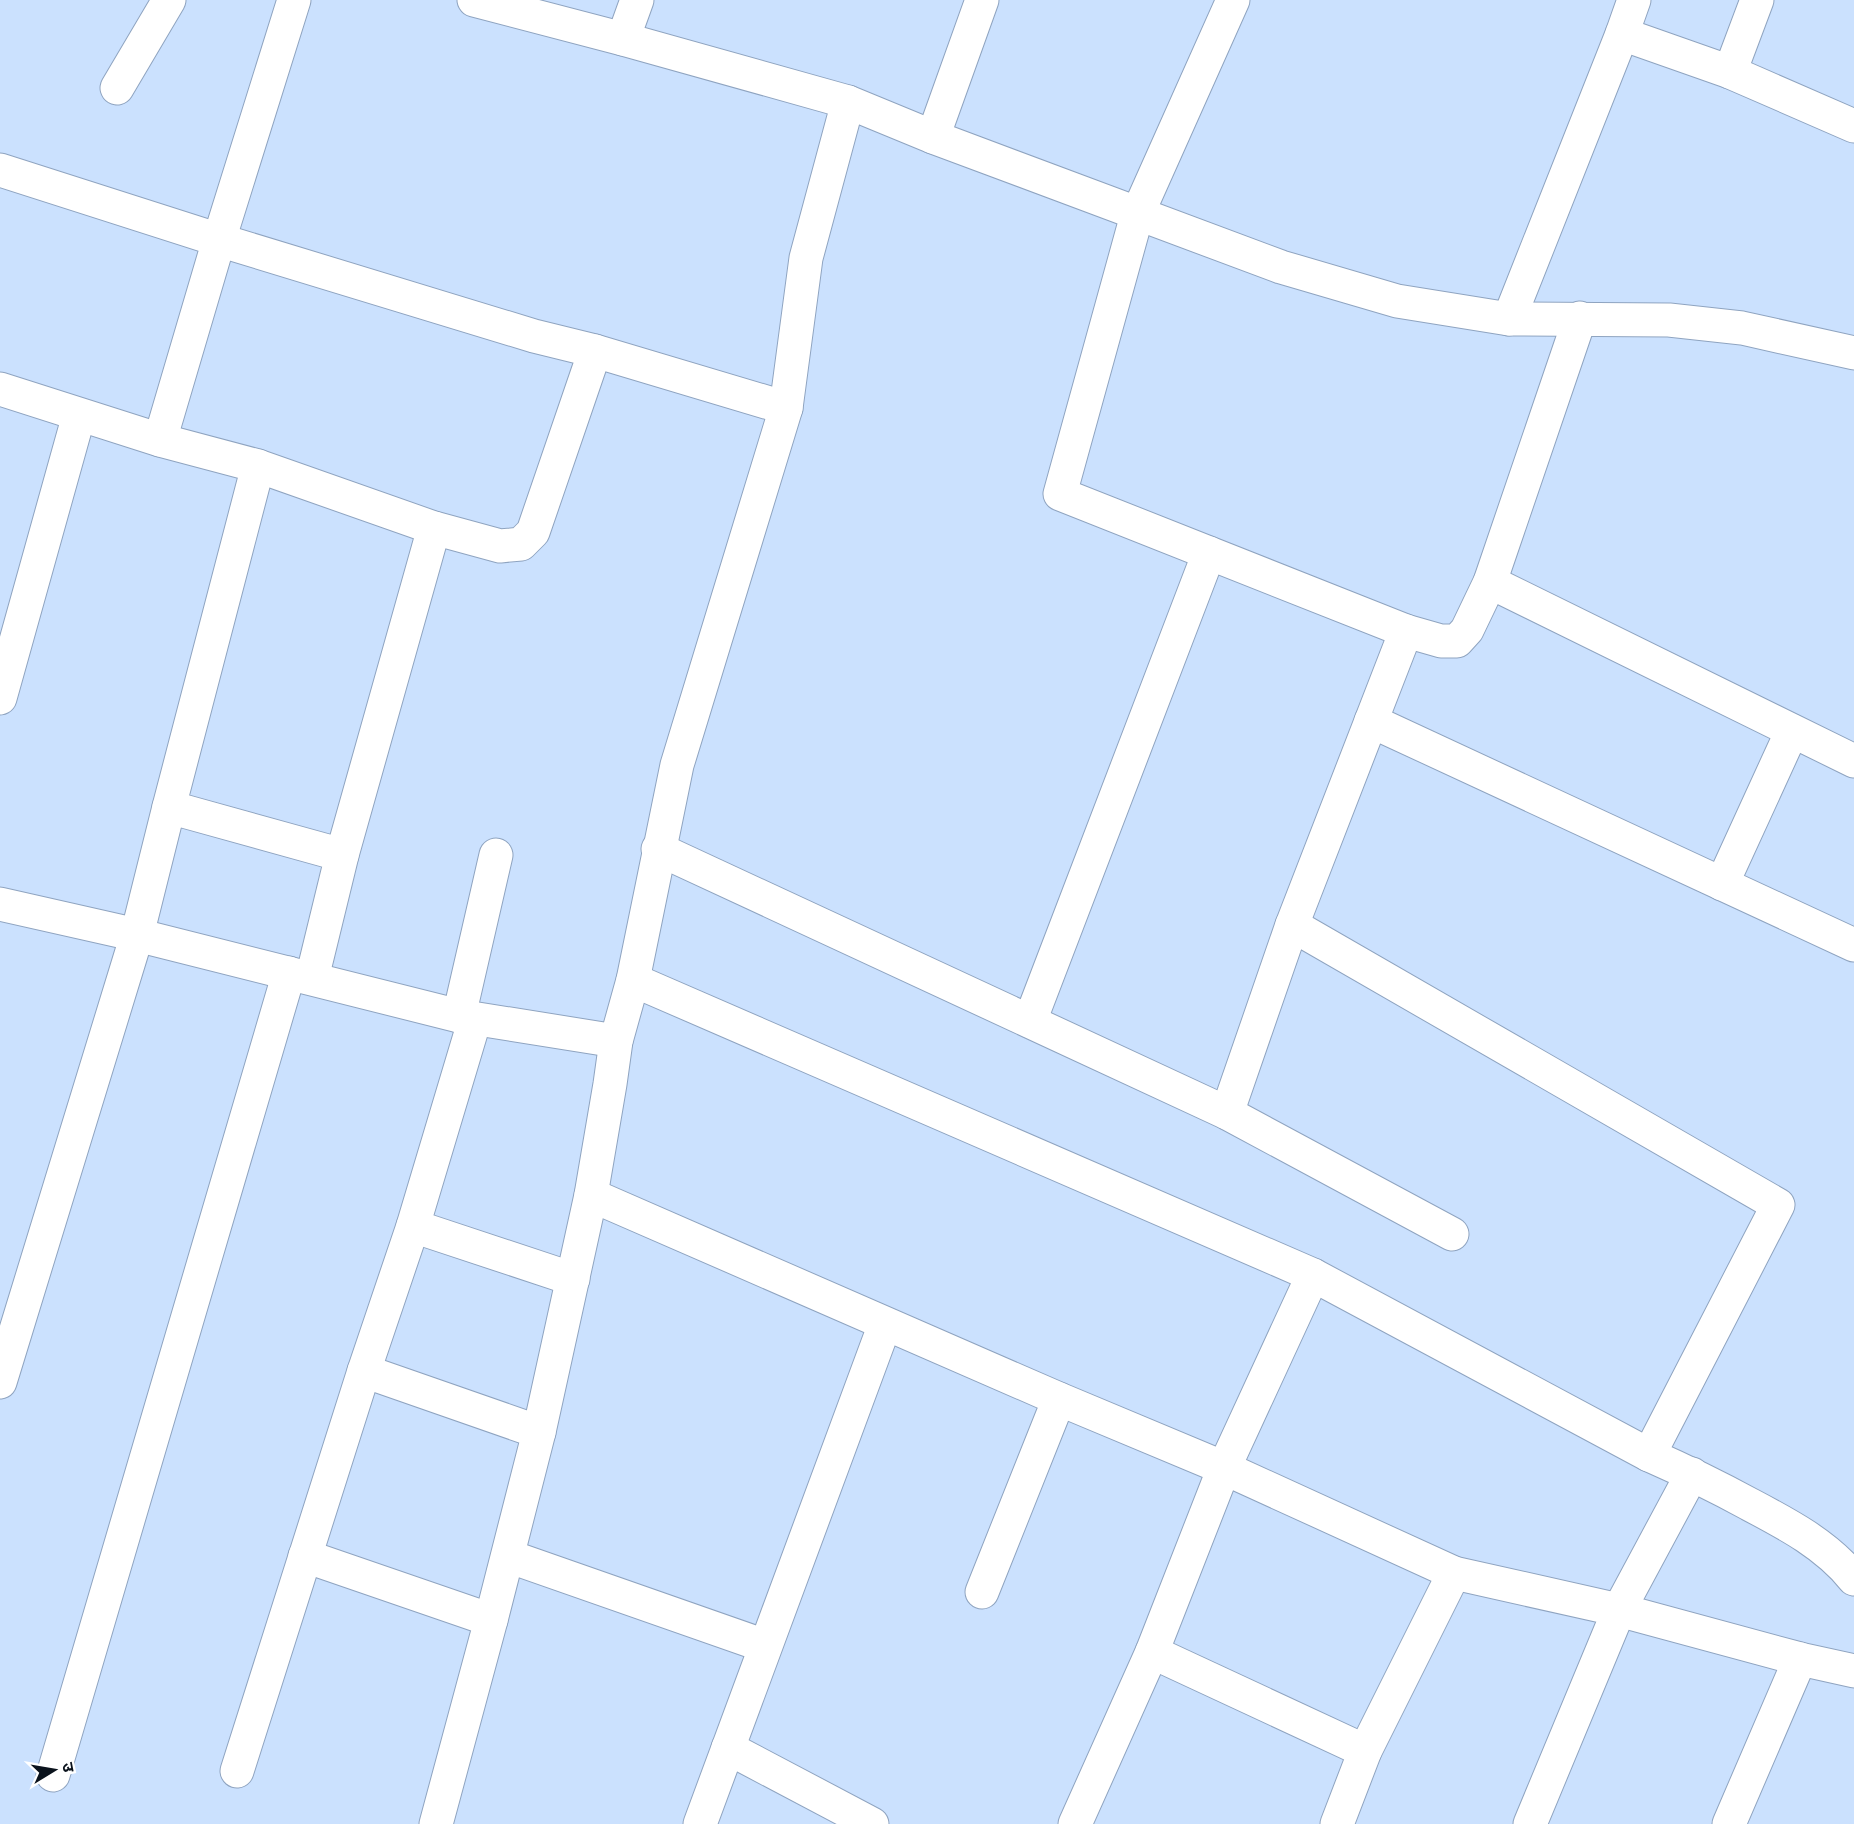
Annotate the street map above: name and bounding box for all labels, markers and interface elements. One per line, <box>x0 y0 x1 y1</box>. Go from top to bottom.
north arrow <box>24 1740 84 1800</box>
text: उ <box>58 1761 79 1774</box>

